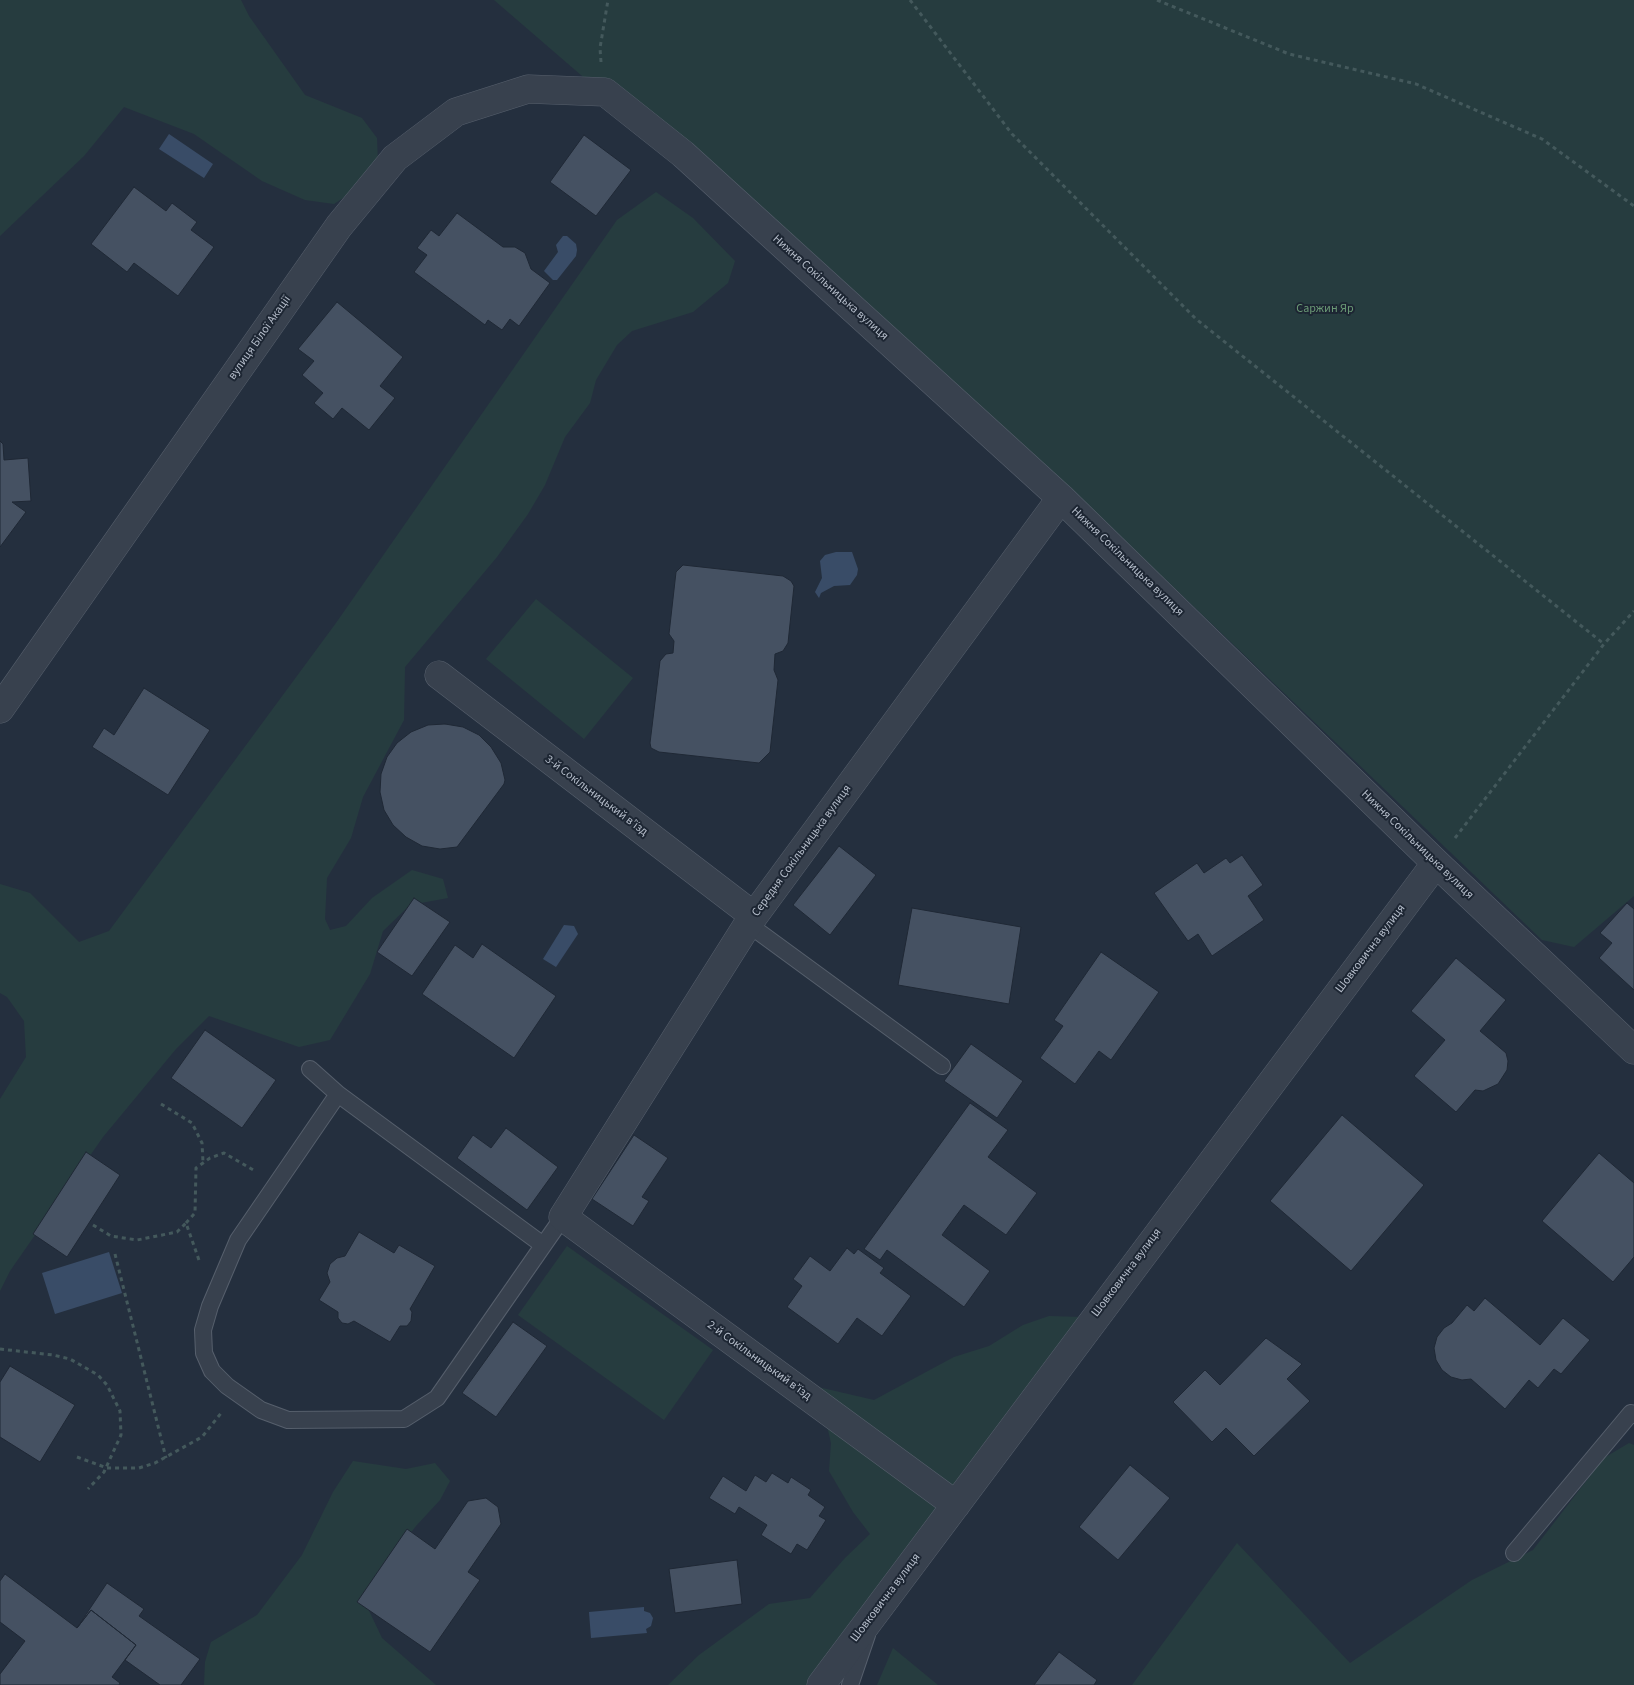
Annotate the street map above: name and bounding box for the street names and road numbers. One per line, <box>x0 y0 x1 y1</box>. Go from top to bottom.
street label: Нижня Сокільницька вулиця <box>769 232 891 344</box>
street label: вулиця Білої Акації <box>226 293 294 383</box>
street label: Нижня Сокільницька вулиця <box>1068 504 1186 620</box>
street label: 3-й Сокільницький в’їзд <box>542 753 650 839</box>
street label: Середня Сокільницька вулиця <box>749 782 855 920</box>
street label: Нижня Сокільницька вулиця <box>1358 787 1476 903</box>
street label: Шовковична вулиця <box>1333 902 1409 996</box>
street label: Шовковична вулиця <box>1089 1226 1165 1320</box>
street label: 2-й Сокільницький в’їзд <box>704 1318 814 1404</box>
street label: Шовковична вулиця <box>848 1551 924 1645</box>

